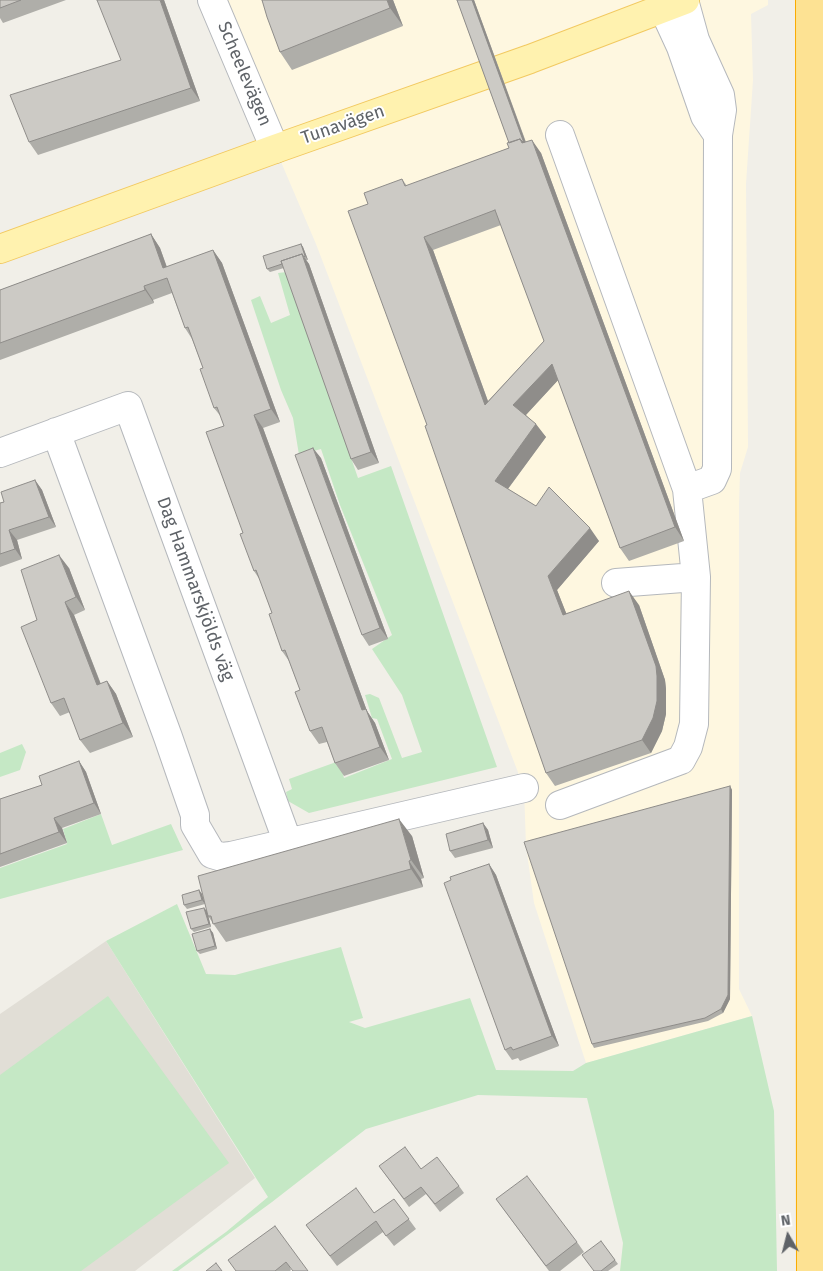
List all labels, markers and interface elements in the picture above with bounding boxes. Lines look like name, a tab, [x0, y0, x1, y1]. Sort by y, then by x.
street label: Scheelevägen	[212, 19, 276, 129]
street label: Tunavägen	[298, 101, 388, 149]
street label: Dag Hammarskjölds väg	[152, 494, 238, 684]
north arrow	[763, 1211, 813, 1261]
text: N	[780, 1212, 792, 1230]

